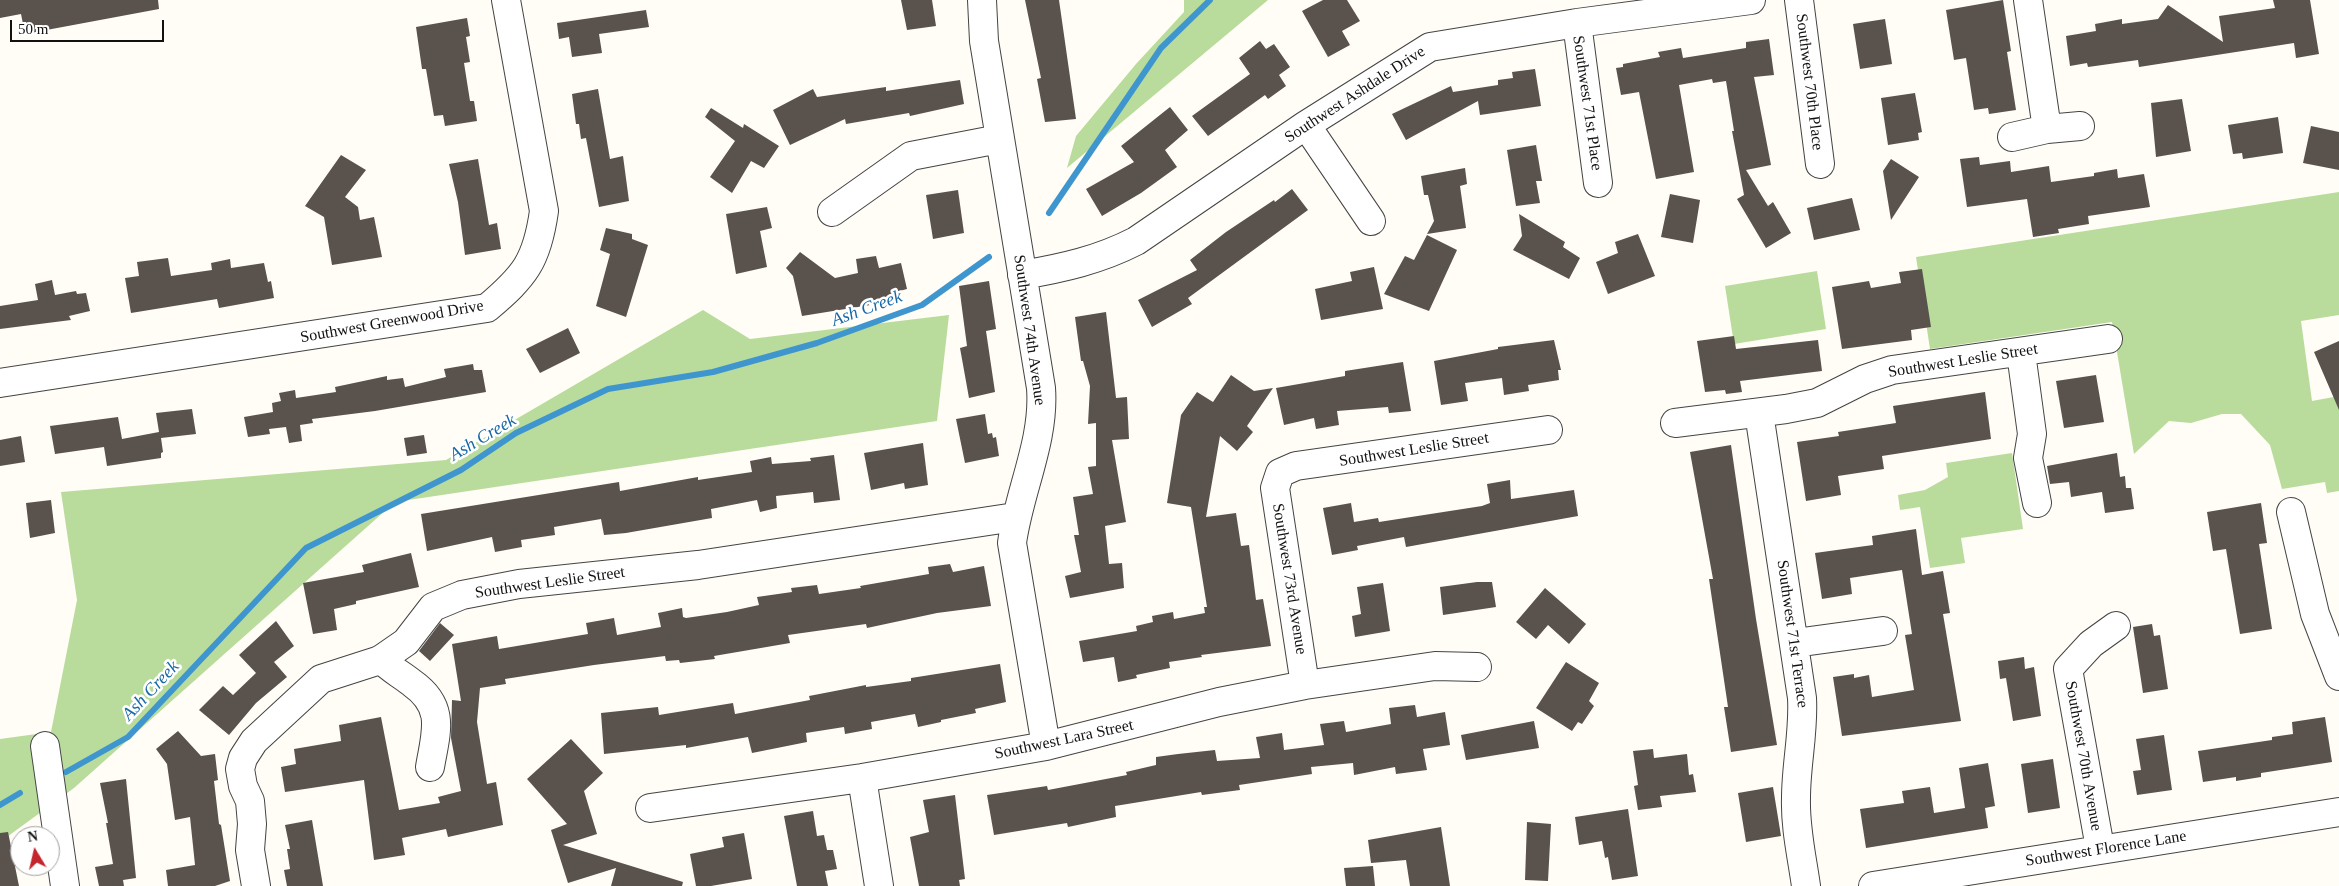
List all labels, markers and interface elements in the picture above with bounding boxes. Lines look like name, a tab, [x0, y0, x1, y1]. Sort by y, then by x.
scale bar	[12, 10, 166, 42]
street label: Southwest 70th Place	[1791, 12, 1827, 152]
text: 50 m	[18, 21, 48, 37]
street label: Southwest 71st Place	[1568, 34, 1606, 172]
street label: Southwest Ashdale Drive	[1281, 42, 1429, 148]
street label: Southwest 74th Avenue	[1009, 254, 1049, 406]
water label: Ash Creek	[829, 286, 905, 332]
street label: Southwest Greenwood Drive	[299, 296, 485, 348]
street label: Southwest Leslie Street	[1887, 340, 2039, 382]
water label: Ash Creek	[446, 410, 520, 466]
street label: Southwest Leslie Street	[1338, 429, 1490, 471]
street label: Southwest 73rd Avenue	[1268, 502, 1310, 656]
street label: Southwest 71st Terrace	[1772, 559, 1812, 709]
street label: Southwest Leslie Street	[474, 563, 626, 603]
water label: Ash Creek	[118, 657, 184, 725]
street label: Southwest 70th Avenue	[2060, 680, 2106, 832]
street label: Southwest Lara Street	[993, 716, 1135, 764]
north arrow	[10, 826, 60, 876]
street label: Southwest Florence Lane	[2024, 827, 2188, 871]
text: N	[27, 828, 39, 845]

